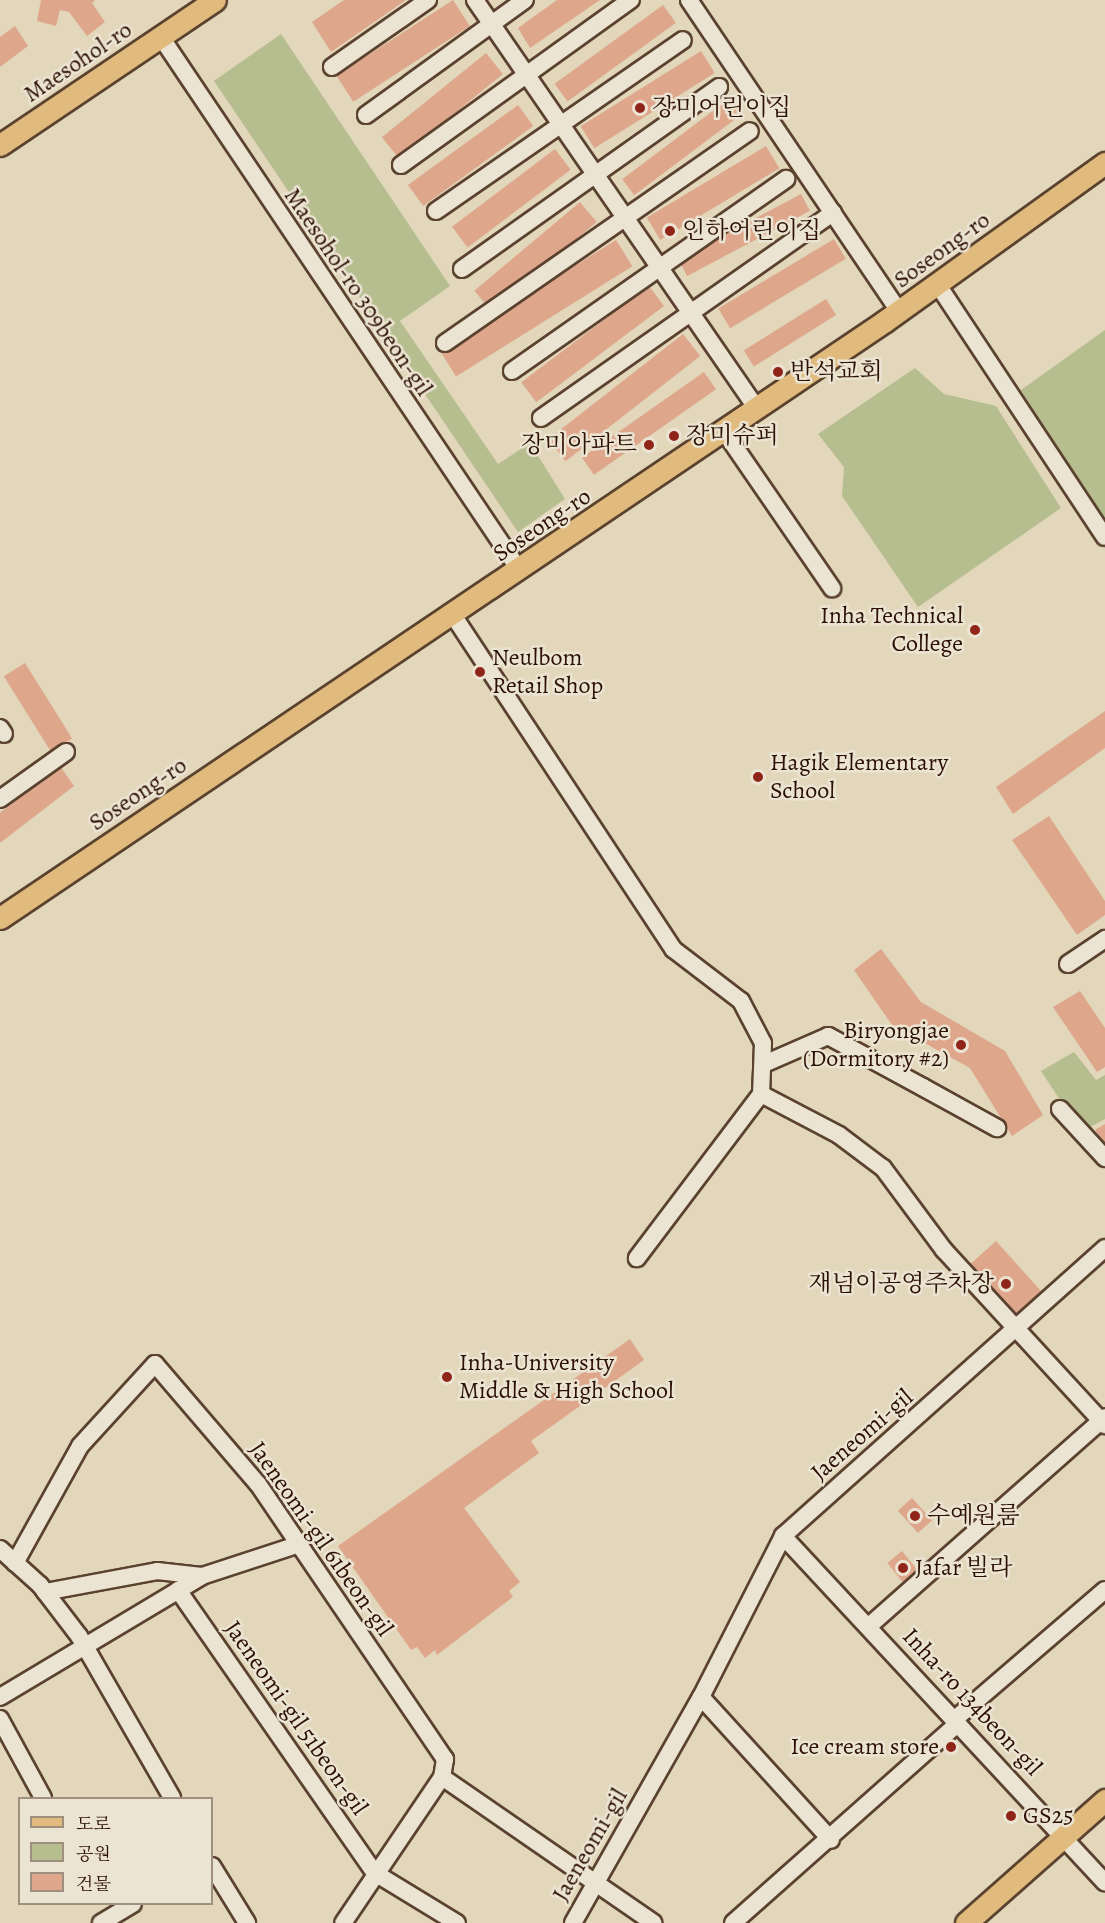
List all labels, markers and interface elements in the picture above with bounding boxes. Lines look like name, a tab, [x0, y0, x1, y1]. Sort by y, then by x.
street label: Maesohol-ro	[18, 15, 138, 109]
place label: 장미어린이집	[652, 94, 791, 122]
marker: 장미어린이집	[633, 101, 647, 115]
street label: Maesohol-ro 309beon-gil	[278, 183, 438, 401]
street label: Soseong-ro	[888, 206, 996, 294]
place label: 인하어린이집	[682, 217, 821, 245]
marker: 인하어린이집	[663, 224, 677, 238]
place label: 반석교회	[790, 358, 883, 386]
marker: 반석교회	[771, 365, 785, 379]
place label: 장미슈퍼	[686, 422, 779, 450]
marker: 장미슈퍼	[667, 429, 681, 443]
place label: 장미아파트	[521, 431, 637, 459]
marker: 장미아파트	[642, 438, 656, 452]
street label: Soseong-ro	[488, 482, 596, 568]
place label: Inha Technical College	[820, 602, 963, 658]
marker: Inha Technical College	[968, 623, 982, 637]
place label: Neulbom Retail Shop	[492, 644, 603, 700]
marker: Neulbom Retail Shop	[473, 665, 487, 679]
place label: Hagik Elementary School	[770, 749, 948, 805]
street label: Soseong-ro	[84, 751, 192, 837]
marker: Hagik Elementary School	[751, 770, 765, 784]
place label: Biryongjae (Dormitory #2)	[803, 1017, 949, 1073]
marker: Biryongjae (Dormitory #2)	[954, 1038, 968, 1052]
place label: 재넘이공영주차장	[809, 1270, 994, 1298]
marker: 재넘이공영주차장	[999, 1277, 1013, 1291]
place label: Inha-University Middle & High School	[459, 1349, 674, 1405]
marker: Inha-University Middle & High School	[440, 1370, 454, 1384]
street label: Jaeneomi-gil	[805, 1383, 919, 1487]
street label: Jaeneomi-gil 61beon-gil	[243, 1436, 399, 1642]
place label: 수예원룸	[927, 1502, 1020, 1530]
marker: 수예원룸	[908, 1509, 922, 1523]
place label: Jafar 빌라	[915, 1554, 1012, 1582]
marker: Jafar 빌라	[896, 1561, 910, 1575]
street label: Jaeneomi-gil 51beon-gil	[218, 1615, 374, 1821]
street label: Inha-ro 134beon-gil	[896, 1622, 1048, 1782]
place label: Ice cream store	[790, 1733, 939, 1761]
marker: Ice cream store	[944, 1740, 958, 1754]
street label: Jaeneomi-gil	[546, 1783, 634, 1907]
legend	[18, 1797, 213, 1905]
place label: GS25	[1023, 1802, 1073, 1830]
marker: GS25	[1004, 1809, 1018, 1823]
text: 도로	[76, 1812, 111, 1836]
text: 공원	[76, 1842, 111, 1866]
text: 건물	[76, 1872, 111, 1896]

